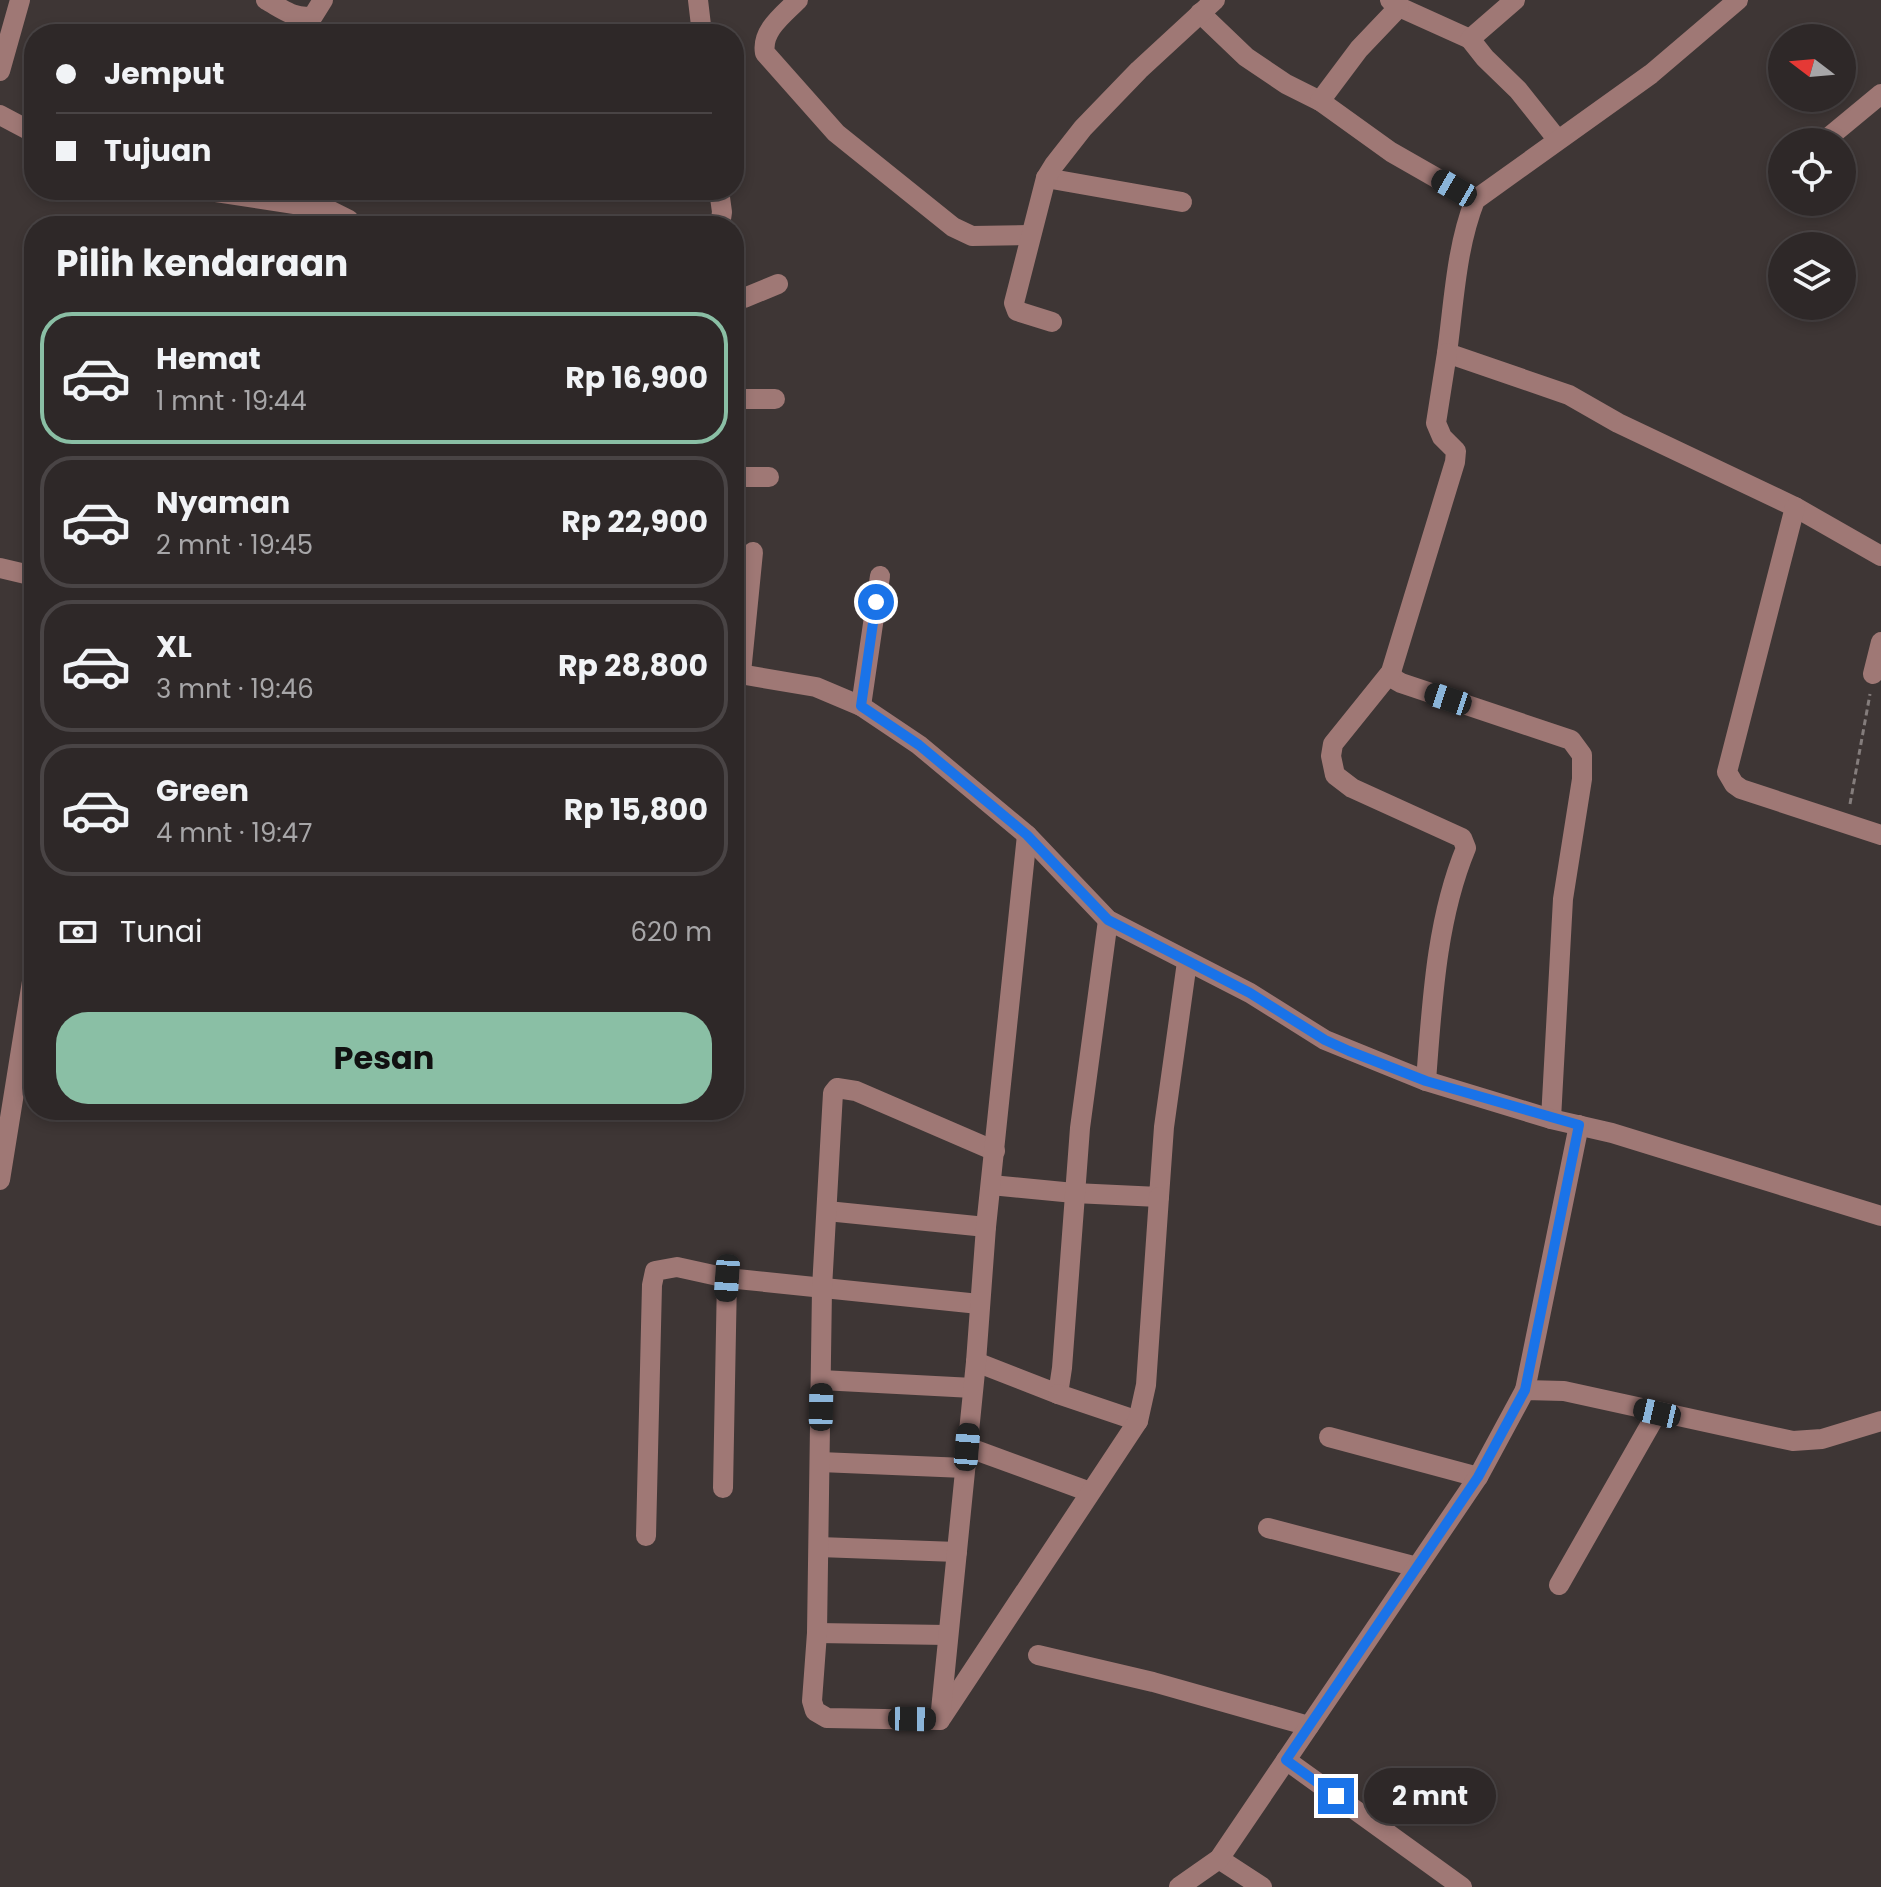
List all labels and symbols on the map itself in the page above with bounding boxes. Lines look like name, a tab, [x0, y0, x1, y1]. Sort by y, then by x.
north arrow	[1768, 24, 1856, 112]
car	[1427, 166, 1481, 210]
route start	[858, 584, 894, 620]
car	[1421, 680, 1475, 718]
car	[713, 1253, 741, 1303]
car	[809, 1383, 833, 1431]
car	[1631, 1396, 1683, 1430]
car	[953, 1422, 981, 1472]
car	[888, 1707, 936, 1731]
callout: 2 mnt	[1364, 1768, 1496, 1824]
route end	[1318, 1778, 1354, 1814]

